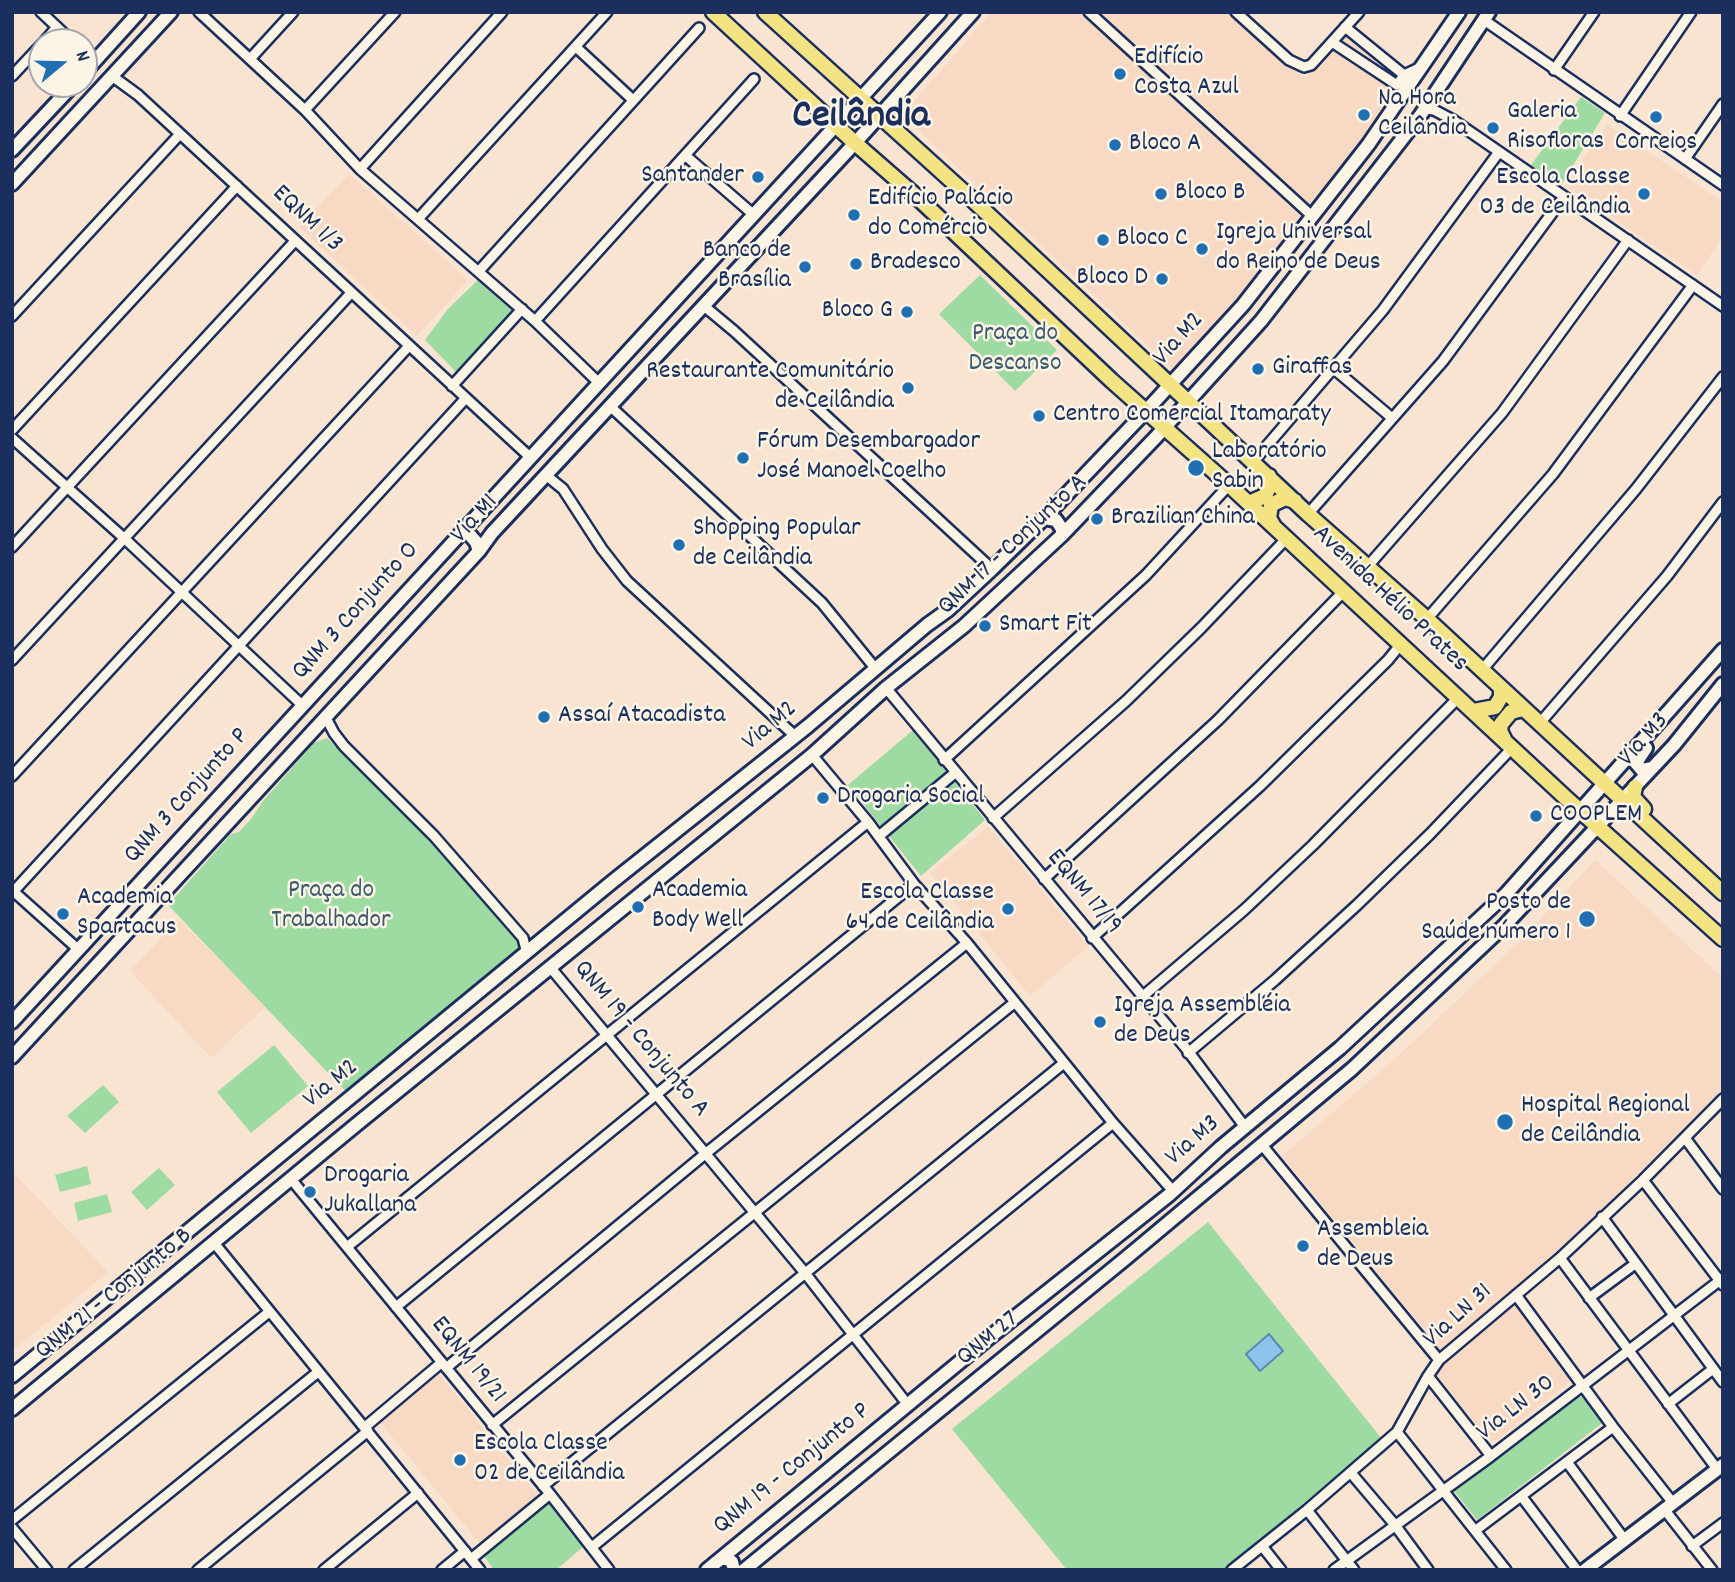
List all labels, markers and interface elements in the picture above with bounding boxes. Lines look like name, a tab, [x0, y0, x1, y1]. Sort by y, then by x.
north arrow	[28, 28, 98, 98]
place label: Edifício Costa Azul	[1134, 43, 1239, 104]
text: N	[67, 48, 96, 65]
marker: Edifício Costa Azul	[1112, 66, 1128, 82]
place label: Na Hora Ceilândia	[1378, 84, 1467, 146]
district label: Ceilândia	[792, 96, 930, 144]
place label: Galeria Risofloras	[1507, 97, 1604, 158]
marker: Na Hora Ceilândia	[1356, 107, 1372, 123]
marker: Correios	[1648, 109, 1664, 125]
marker: Galeria Risofloras	[1485, 120, 1501, 136]
place label: Correios	[1615, 128, 1697, 160]
place label: Bloco A	[1129, 129, 1201, 161]
marker: Bloco A	[1107, 137, 1123, 153]
place label: Santander	[641, 161, 744, 193]
place label: Escola Classe 03 de Ceilândia	[1479, 163, 1630, 224]
marker: Santander	[750, 169, 766, 185]
place label: Bloco B	[1175, 178, 1245, 210]
street label: EQNM 1/3	[264, 179, 348, 261]
place label: Edifício Palácio do Comércio	[868, 184, 1013, 246]
marker: Bloco B	[1153, 186, 1169, 202]
marker: Escola Classe 03 de Ceilândia	[1636, 186, 1652, 202]
marker: Edifício Palácio do Comércio	[846, 207, 862, 223]
place label: Igreja Universal do Reino de Deus	[1216, 218, 1381, 280]
place label: Bloco C	[1117, 224, 1188, 256]
marker: Bloco C	[1095, 232, 1111, 248]
place label: Banco de Brasília	[703, 236, 791, 298]
marker: Igreja Universal do Reino de Deus	[1194, 241, 1210, 257]
place label: Bradesco	[870, 248, 961, 280]
marker: Bradesco	[848, 256, 864, 272]
marker: Banco de Brasília	[797, 259, 813, 275]
place label: Bloco D	[1077, 263, 1148, 295]
marker: Bloco D	[1154, 271, 1170, 287]
place label: Bloco G	[822, 296, 893, 328]
marker: Bloco G	[899, 304, 915, 320]
street label: Via M2	[1148, 307, 1212, 373]
park label: Praça do Descanso	[969, 319, 1061, 380]
place label: Giraffas	[1272, 353, 1352, 385]
place label: Restaurante Comunitário de Ceilândia	[646, 357, 894, 418]
marker: Giraffas	[1250, 361, 1266, 377]
marker: Restaurante Comunitário de Ceilândia	[900, 380, 916, 396]
place label: Centro Comercial Itamaraty	[1053, 400, 1331, 432]
marker: Centro Comercial Itamaraty	[1031, 408, 1047, 424]
place label: Fórum Desembargador José Manoel Coelho	[757, 427, 980, 488]
place label: Laboratório Sabin	[1212, 437, 1327, 498]
marker: Fórum Desembargador José Manoel Coelho	[735, 450, 751, 466]
marker: Laboratório Sabin	[1186, 458, 1206, 478]
street label: QNM 17 - Conjunto A	[933, 469, 1095, 623]
street label: Via M1	[446, 489, 506, 551]
place label: Brazilian China	[1111, 503, 1255, 535]
marker: Brazilian China	[1089, 511, 1105, 527]
place label: Shopping Popular de Ceilândia	[693, 514, 861, 576]
street label: Avenida Hélio Prates	[1304, 520, 1474, 680]
street label: QNM 3 Conjunto O	[287, 536, 427, 688]
marker: Shopping Popular de Ceilândia	[671, 537, 687, 553]
place label: Smart Fit	[999, 610, 1092, 642]
marker: Smart Fit	[977, 618, 993, 634]
street label: Via M2	[737, 695, 805, 759]
place label: Assaí Atacadista	[558, 701, 725, 733]
street label: Via M3	[1613, 707, 1677, 775]
marker: Assaí Atacadista	[536, 709, 552, 725]
street label: QNM 3 Conjunto P	[119, 723, 257, 871]
place label: Drogaria Social	[837, 782, 984, 814]
marker: Drogaria Social	[815, 790, 831, 806]
place label: COOPLEM	[1550, 800, 1642, 832]
marker: COOPLEM	[1528, 808, 1544, 824]
street label: EQNM 17/19	[1038, 844, 1128, 942]
park label: Praça do Trabalhador	[271, 876, 391, 938]
place label: Academia Body Well	[652, 876, 747, 938]
place label: Escola Classe 64 de Ceilândia	[846, 878, 994, 940]
place label: Academia Spartacus	[77, 883, 177, 944]
place label: Posto de Saúde número 1	[1421, 888, 1571, 950]
marker: Academia Body Well	[630, 899, 646, 915]
marker: Escola Classe 64 de Ceilândia	[1000, 901, 1016, 917]
marker: Academia Spartacus	[55, 906, 71, 922]
marker: Posto de Saúde número 1	[1577, 909, 1597, 929]
street label: QNM 19 - Conjunto A	[565, 955, 715, 1125]
place label: Igreja Assembléia de Deus	[1114, 991, 1290, 1052]
marker: Igreja Assembléia de Deus	[1092, 1014, 1108, 1030]
street label: Via M2	[298, 1053, 366, 1117]
place label: Hospital Regional de Ceilândia	[1521, 1091, 1690, 1152]
street label: Via M3	[1160, 1110, 1228, 1174]
marker: Hospital Regional de Ceilândia	[1495, 1112, 1515, 1132]
place label: Drogaria Jukallana	[324, 1161, 416, 1222]
marker: Drogaria Jukallana	[302, 1184, 318, 1200]
place label: Assembleia de Deus	[1317, 1215, 1428, 1276]
street label: QNM 21 - Conjunto B	[30, 1222, 200, 1368]
marker: Assembleia de Deus	[1295, 1238, 1311, 1254]
street label: Via LN 31	[1418, 1278, 1500, 1356]
street label: QNM 27	[952, 1306, 1026, 1374]
street label: EQNM 19/21	[422, 1311, 512, 1411]
street label: Via LN 30	[1472, 1369, 1562, 1449]
street label: QNM 19 - Conjunto P	[708, 1397, 878, 1543]
place label: Escola Classe 02 de Ceilândia	[474, 1429, 624, 1490]
marker: Escola Classe 02 de Ceilândia	[452, 1452, 468, 1468]

